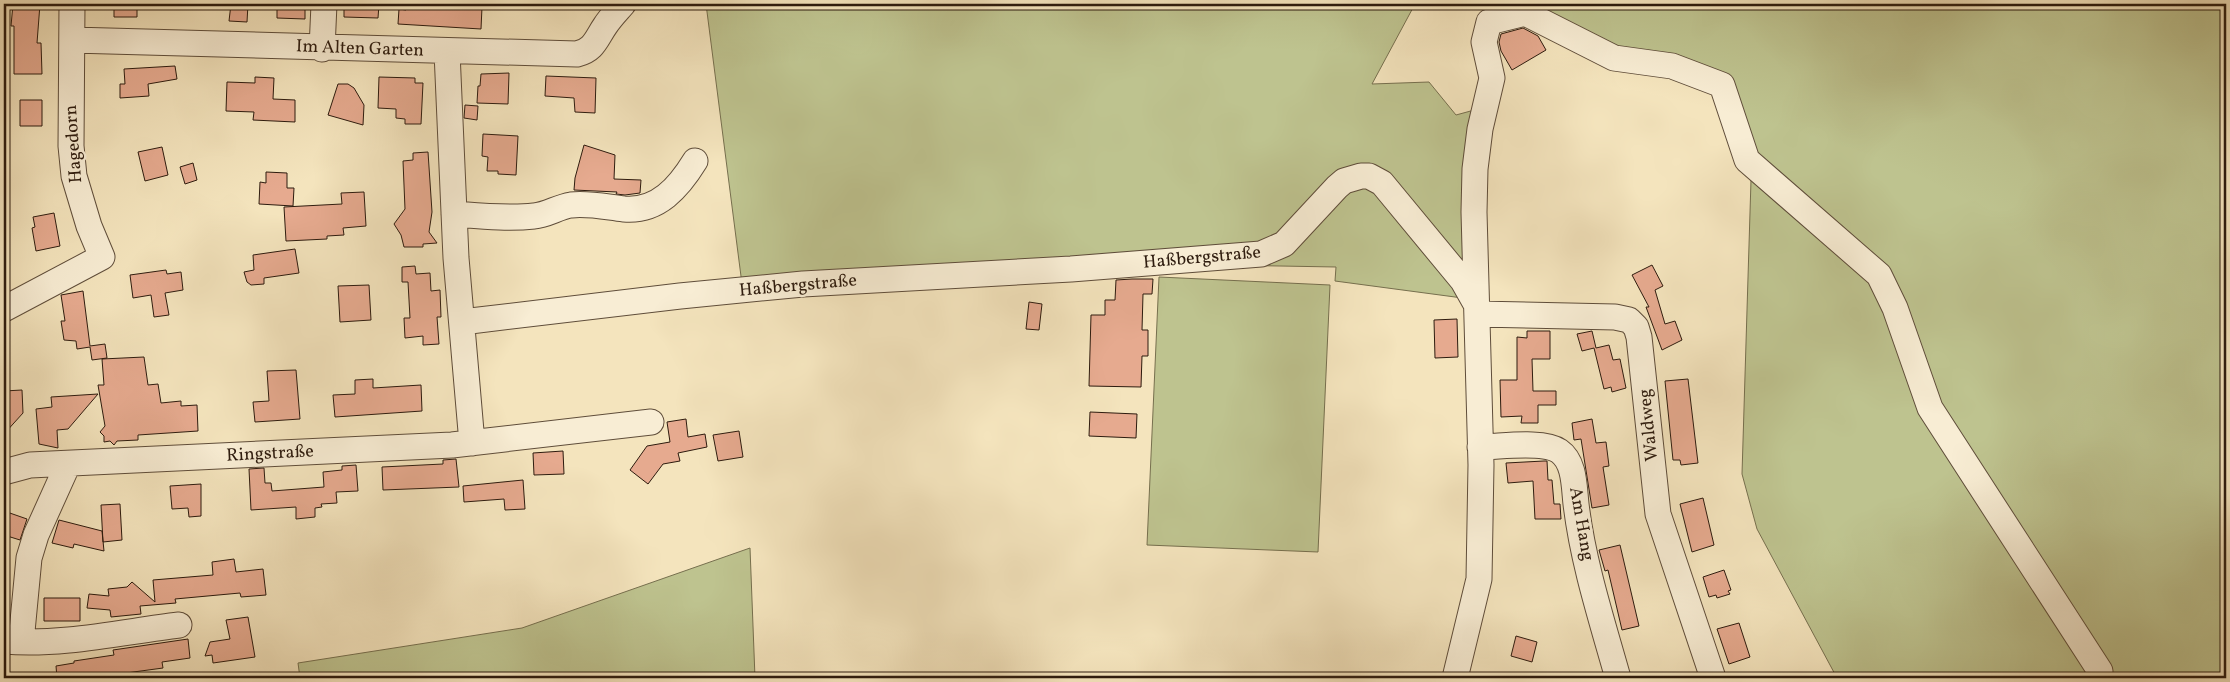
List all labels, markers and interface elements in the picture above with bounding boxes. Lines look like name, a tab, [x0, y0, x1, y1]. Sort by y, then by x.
street label: Im Alten Garten	[296, 34, 425, 64]
street label: Hagedorn	[59, 104, 89, 184]
street label: Haßbergstraße	[1142, 240, 1262, 276]
street label: Haßbergstraße	[738, 268, 858, 304]
street label: Waldweg	[1633, 388, 1665, 462]
street label: Ringstraße	[226, 439, 314, 469]
street label: Am Hang	[1562, 485, 1600, 563]

